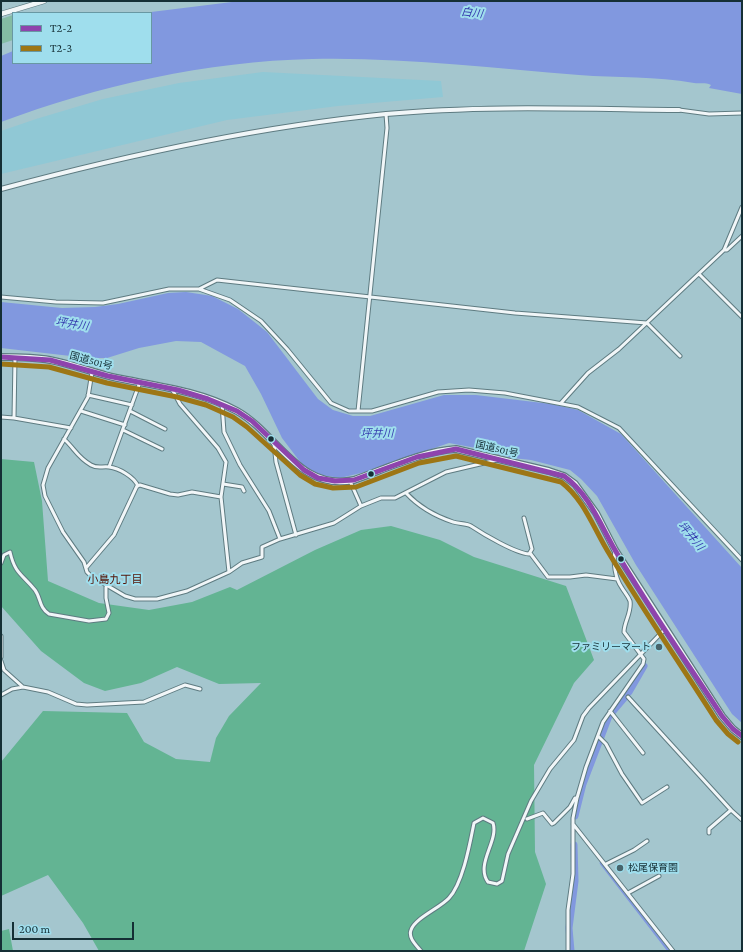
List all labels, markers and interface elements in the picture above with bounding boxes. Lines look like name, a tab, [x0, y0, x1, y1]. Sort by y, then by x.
water label: 白川	[460, 5, 484, 21]
legend	[12, 12, 152, 64]
text: T2-2	[50, 21, 72, 35]
text: T2-3	[50, 41, 72, 55]
water label: 坪井川	[55, 315, 89, 333]
street label: 国道501号	[68, 350, 114, 372]
water label: 坪井川	[361, 427, 393, 441]
unlabelled marker	[266, 434, 276, 444]
street label: 国道501号	[474, 438, 520, 460]
unlabelled marker	[366, 469, 376, 479]
water label: 坪井川	[675, 519, 707, 553]
unlabelled marker	[616, 554, 626, 564]
district label: 小島九丁目	[88, 573, 142, 587]
place label: ファミリーマート	[571, 641, 651, 653]
marker: ファミリーマート	[654, 642, 664, 652]
place label: 松尾保育園	[628, 862, 678, 874]
marker: 松尾保育園	[615, 863, 625, 873]
scale bar	[14, 914, 136, 940]
text: 200 m	[19, 922, 50, 936]

